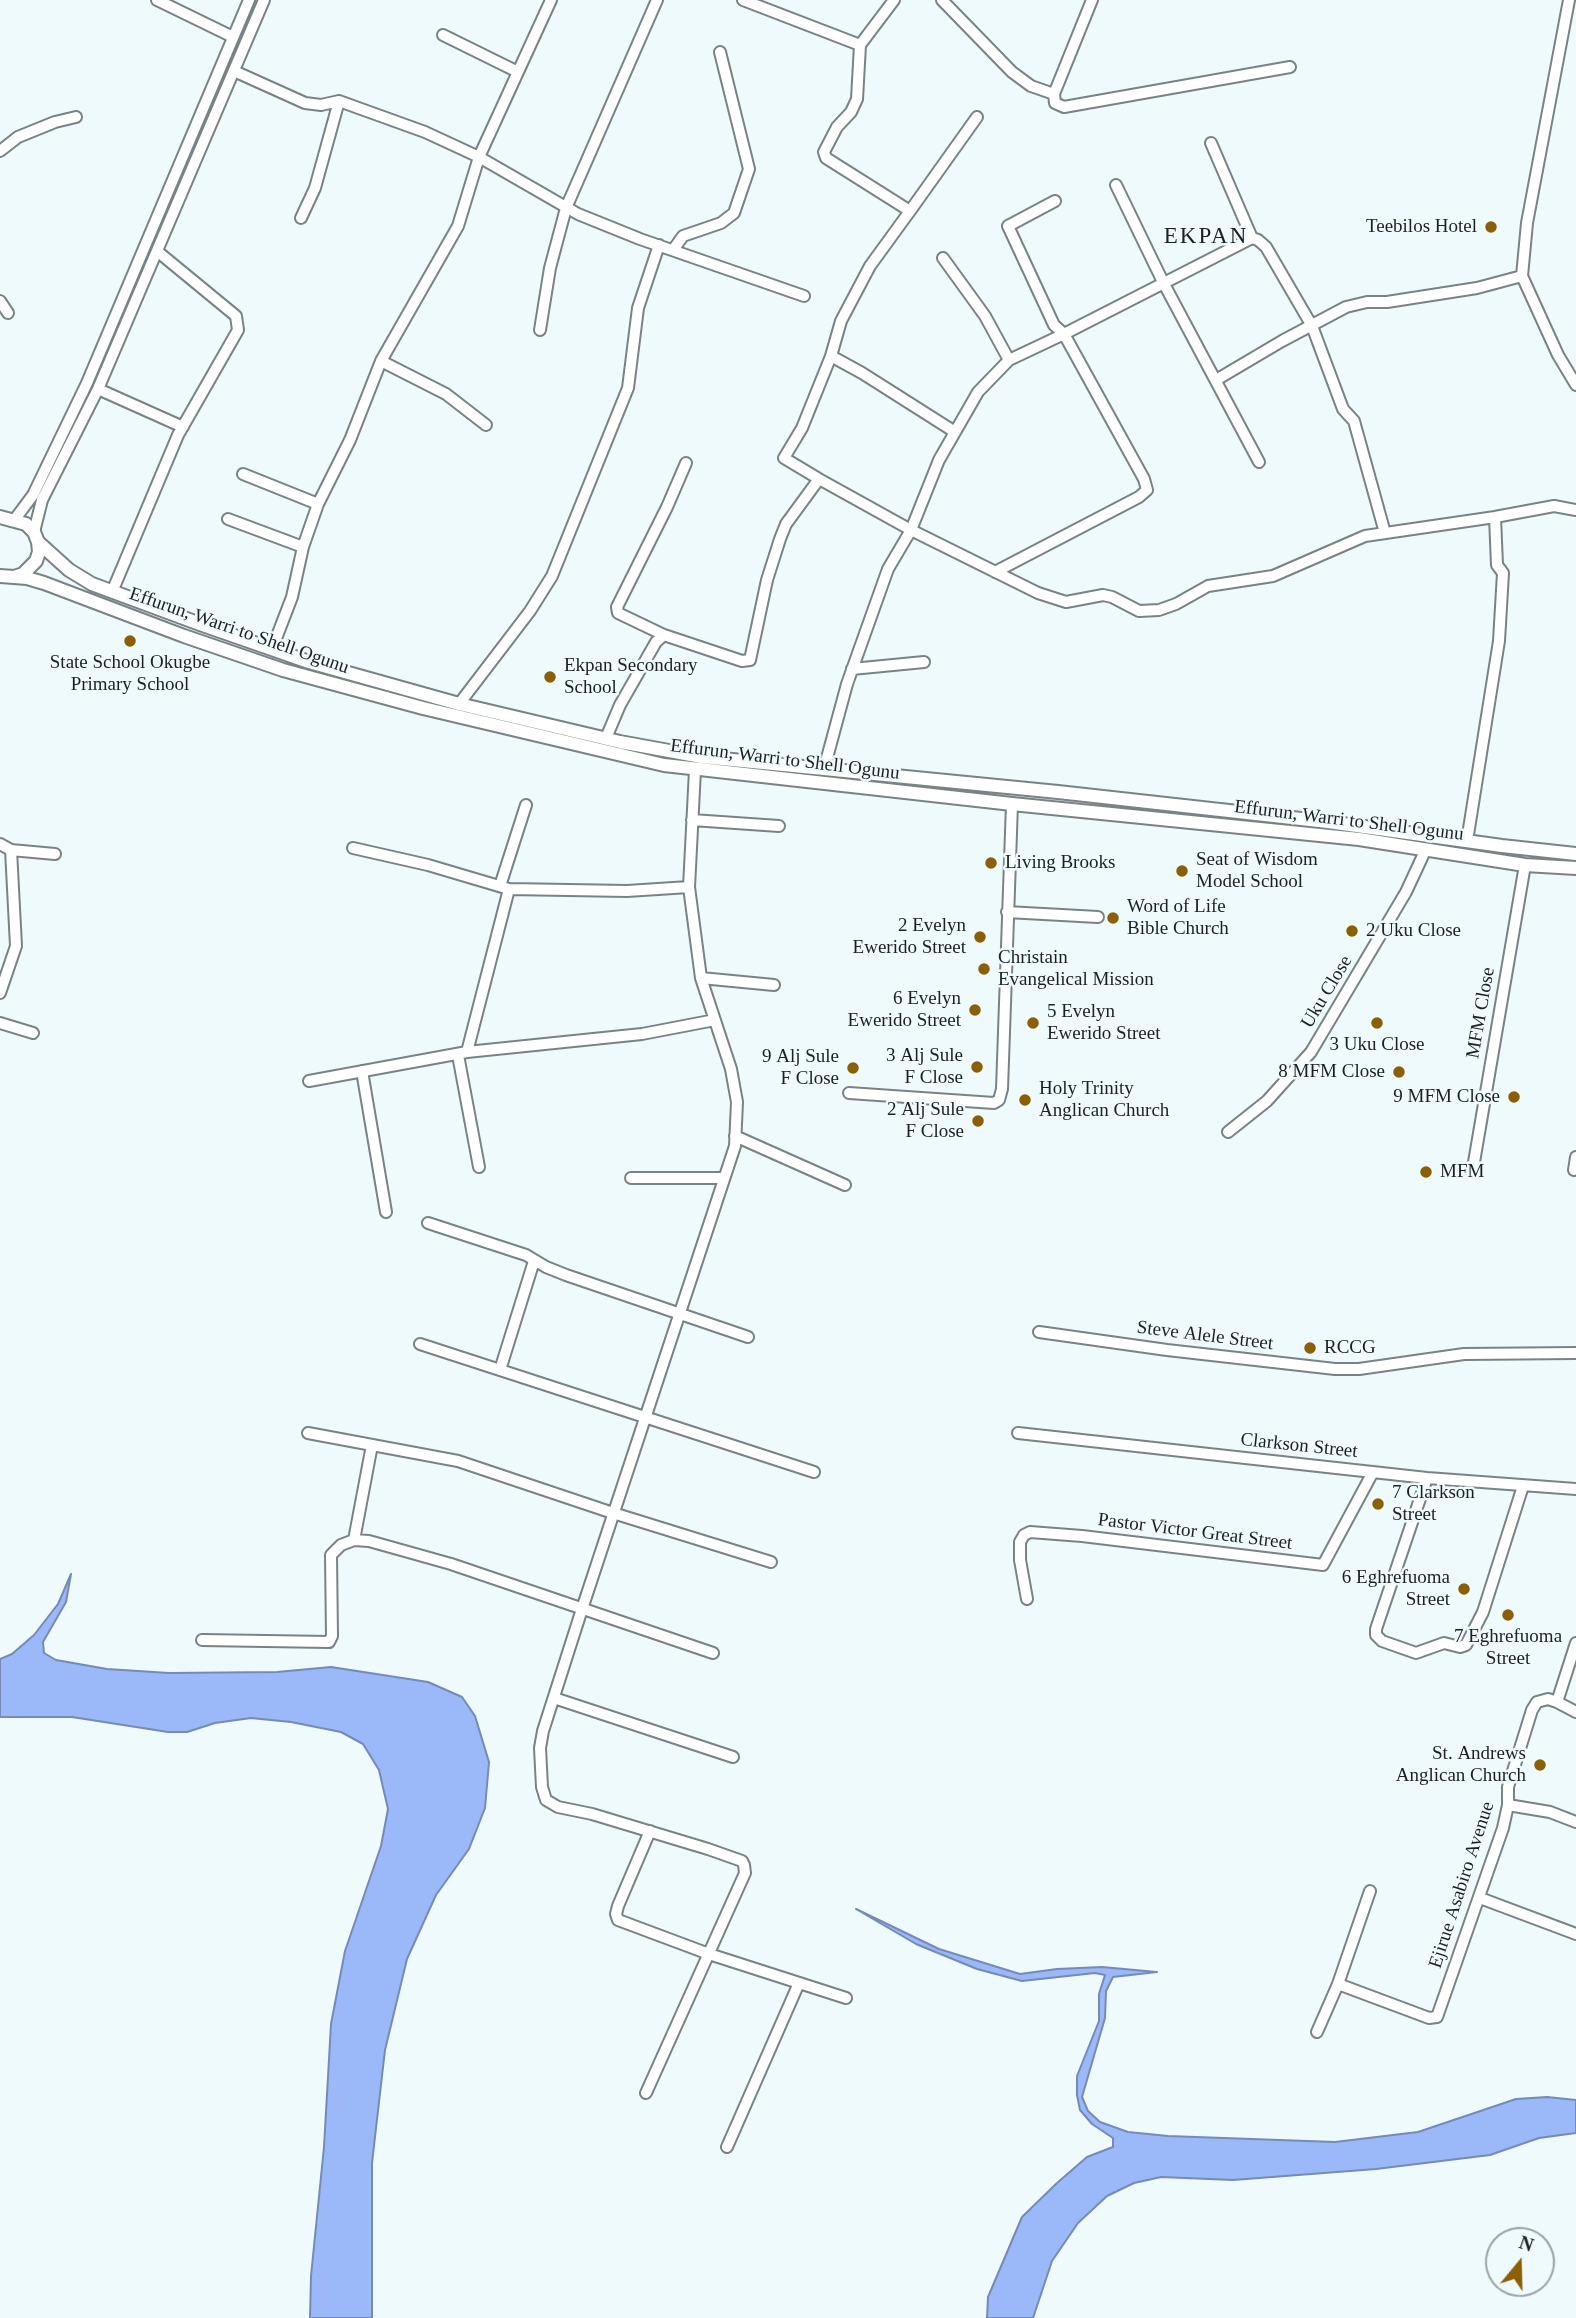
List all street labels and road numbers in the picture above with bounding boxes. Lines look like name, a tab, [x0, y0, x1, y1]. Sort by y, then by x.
street label: Effurun, Warri to Shell Ogunu	[126, 583, 352, 679]
street label: Effurun, Warri to Shell Ogunu	[669, 735, 901, 785]
street label: Effurun, Warri to Shell Ogunu	[1233, 796, 1465, 846]
street label: Uku Close	[1296, 952, 1358, 1032]
street label: MFM Close	[1462, 966, 1500, 1060]
street label: Steve Alele Street	[1136, 1316, 1274, 1356]
street label: Clarkson Street	[1239, 1429, 1359, 1463]
street label: Pastor Victor Great Street	[1097, 1509, 1293, 1555]
street label: Ejirue Asabiro Avenue	[1424, 1799, 1500, 1971]

